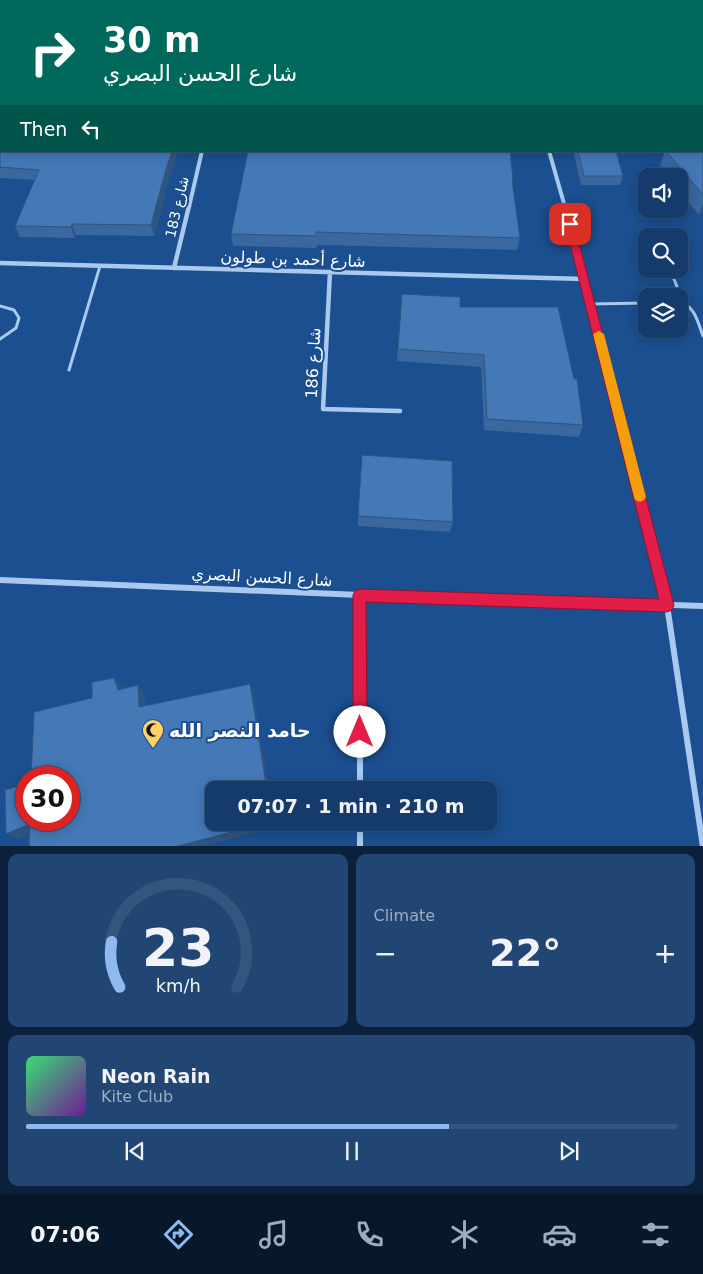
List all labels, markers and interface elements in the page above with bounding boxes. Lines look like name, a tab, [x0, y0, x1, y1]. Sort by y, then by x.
icon: right	[20, 20, 85, 85]
text: 30 m	[103, 20, 200, 60]
text: شارع الحسن البصري	[103, 61, 297, 86]
icon: left	[77, 115, 105, 143]
text: Then	[20, 118, 67, 140]
map controls	[638, 168, 688, 338]
button: sound	[638, 168, 688, 218]
street label: شارع 183	[162, 175, 193, 239]
pin	[549, 203, 591, 245]
icon: arrive	[556, 210, 584, 238]
button: search	[638, 228, 688, 278]
street label: شارع أحمد بن طولون	[220, 246, 366, 272]
button: layers	[638, 288, 688, 338]
street label: شارع 186	[302, 327, 325, 399]
street label: شارع الحسن البصري	[191, 564, 333, 591]
position arrow	[333, 705, 385, 757]
mosque icon: حامد النصر الله	[141, 718, 165, 749]
place label: حامد النصر الله	[169, 719, 311, 742]
speed limit sign: 30	[15, 766, 80, 831]
text: 07:07 · 1 min · 210 m	[237, 795, 465, 817]
text: Climate	[374, 906, 435, 925]
text: 23	[142, 918, 214, 978]
text: 22°	[489, 931, 561, 975]
text: −	[374, 937, 397, 970]
text: +	[654, 937, 677, 970]
text: km/h	[155, 975, 200, 996]
text: Neon Rain	[101, 1065, 210, 1087]
text: Kite Club	[101, 1087, 173, 1106]
icon: previous	[121, 1137, 149, 1165]
icon: pause	[338, 1137, 366, 1165]
icon: next	[555, 1137, 583, 1165]
icon: directions	[161, 1217, 196, 1252]
icon: music	[256, 1217, 291, 1252]
icon: phone	[352, 1217, 387, 1252]
icon: climate	[447, 1217, 482, 1252]
icon: car	[542, 1217, 577, 1252]
icon: filters	[638, 1217, 673, 1252]
text: 07:06	[30, 1222, 100, 1247]

